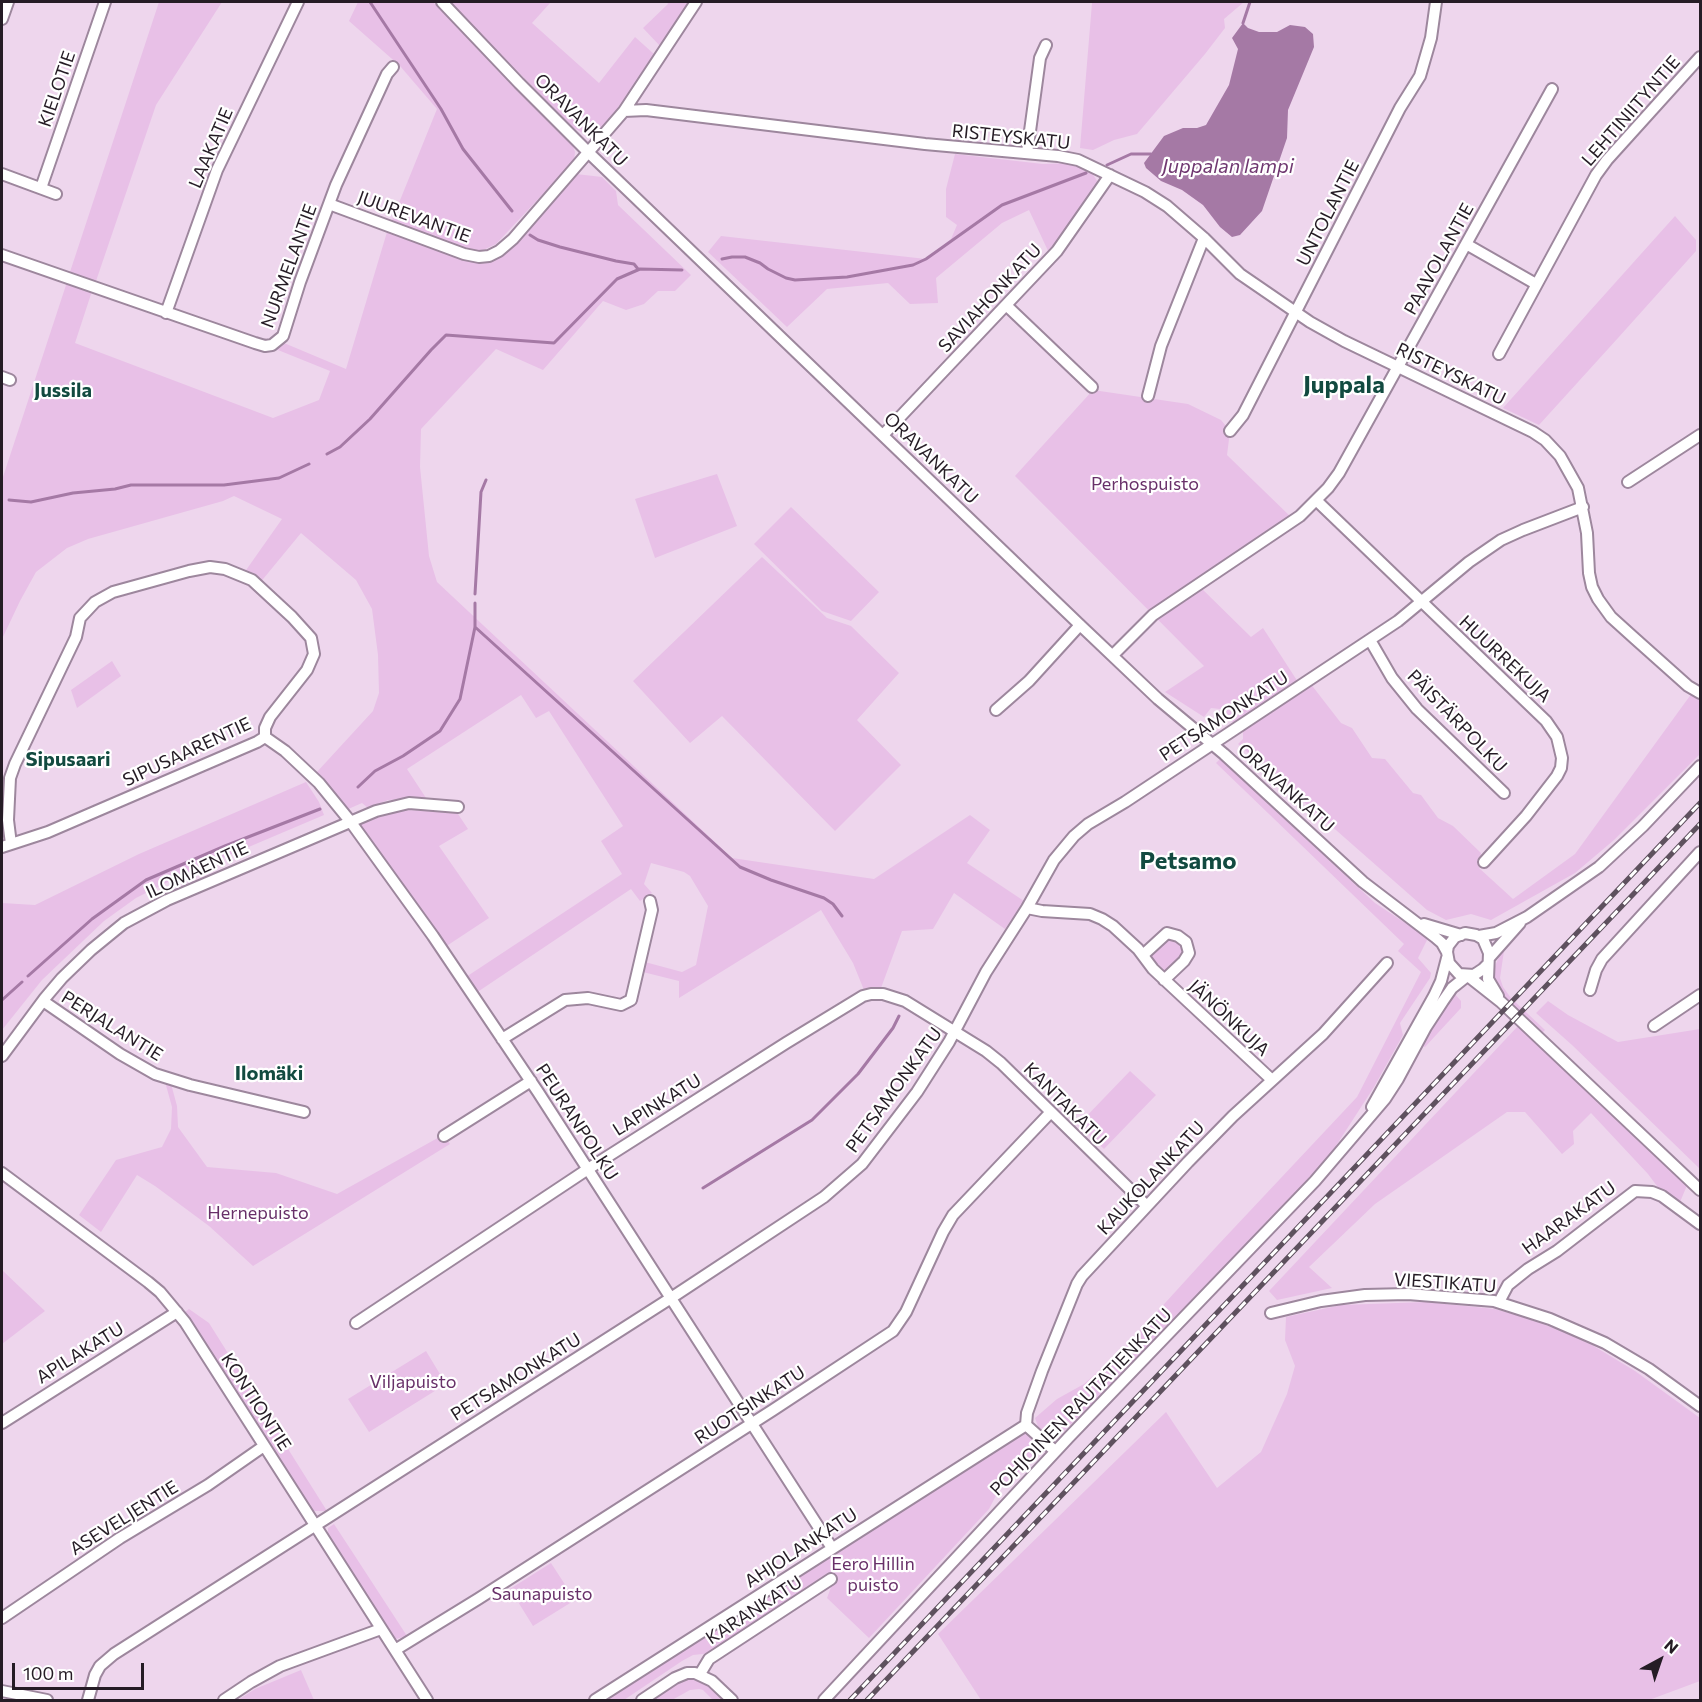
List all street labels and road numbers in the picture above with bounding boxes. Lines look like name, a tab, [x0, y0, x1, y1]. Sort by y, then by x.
street label: KIELOTIE	[34, 48, 80, 130]
street label: LEHTINIITYNTIE	[1577, 52, 1685, 170]
street label: ORAVANKATU	[530, 69, 632, 171]
street label: LAAKATIE	[184, 105, 238, 191]
street label: RISTEYSKATU	[951, 120, 1071, 154]
street label: UNTOLANTIE	[1292, 156, 1364, 270]
street label: JUUREVANTIE	[355, 187, 473, 247]
street label: PAAVOLANTIE	[1399, 199, 1479, 319]
street label: NURMELANTIE	[257, 201, 321, 331]
street label: SAVIAHONKATU	[934, 239, 1046, 357]
street label: RISTEYSKATU	[1393, 338, 1509, 410]
street label: ORAVANKATU	[879, 408, 983, 508]
street label: HUURREKUJA	[1455, 611, 1555, 707]
street label: PÄISTÄRPOLKU	[1403, 665, 1511, 777]
street label: PETSAMONKATU	[1156, 666, 1292, 766]
street label: SIPUSAARENTIE	[119, 713, 255, 791]
street label: ORAVANKATU	[1233, 739, 1339, 837]
street label: ILOMÄENTIE	[142, 837, 252, 903]
street label: JÄNÖNKUJA	[1184, 975, 1274, 1061]
street label: PERJALANTIE	[57, 986, 167, 1066]
street label: PETSAMONKATU	[841, 1023, 947, 1157]
street label: KANTAKATU	[1019, 1058, 1111, 1150]
street label: PEURANPOLKU	[531, 1060, 623, 1184]
street label: LAPINKATU	[609, 1069, 705, 1141]
street label: KAUKOLANKATU	[1093, 1117, 1209, 1239]
street label: HAARAKATU	[1518, 1177, 1620, 1259]
street label: VIESTIKATU	[1393, 1269, 1497, 1297]
street label: POHJOINEN RAUTATIENKATU	[986, 1304, 1176, 1500]
street label: APILAKATU	[32, 1318, 128, 1388]
street label: PETSAMONKATU	[447, 1328, 585, 1426]
street label: KONTIONTIE	[216, 1349, 296, 1455]
street label: RUOTSINKATU	[691, 1361, 809, 1449]
street label: ASEVELJENTIE	[66, 1476, 182, 1560]
street label: AHJOLANKATU	[741, 1504, 861, 1592]
street label: KARANKATU	[702, 1571, 806, 1649]

